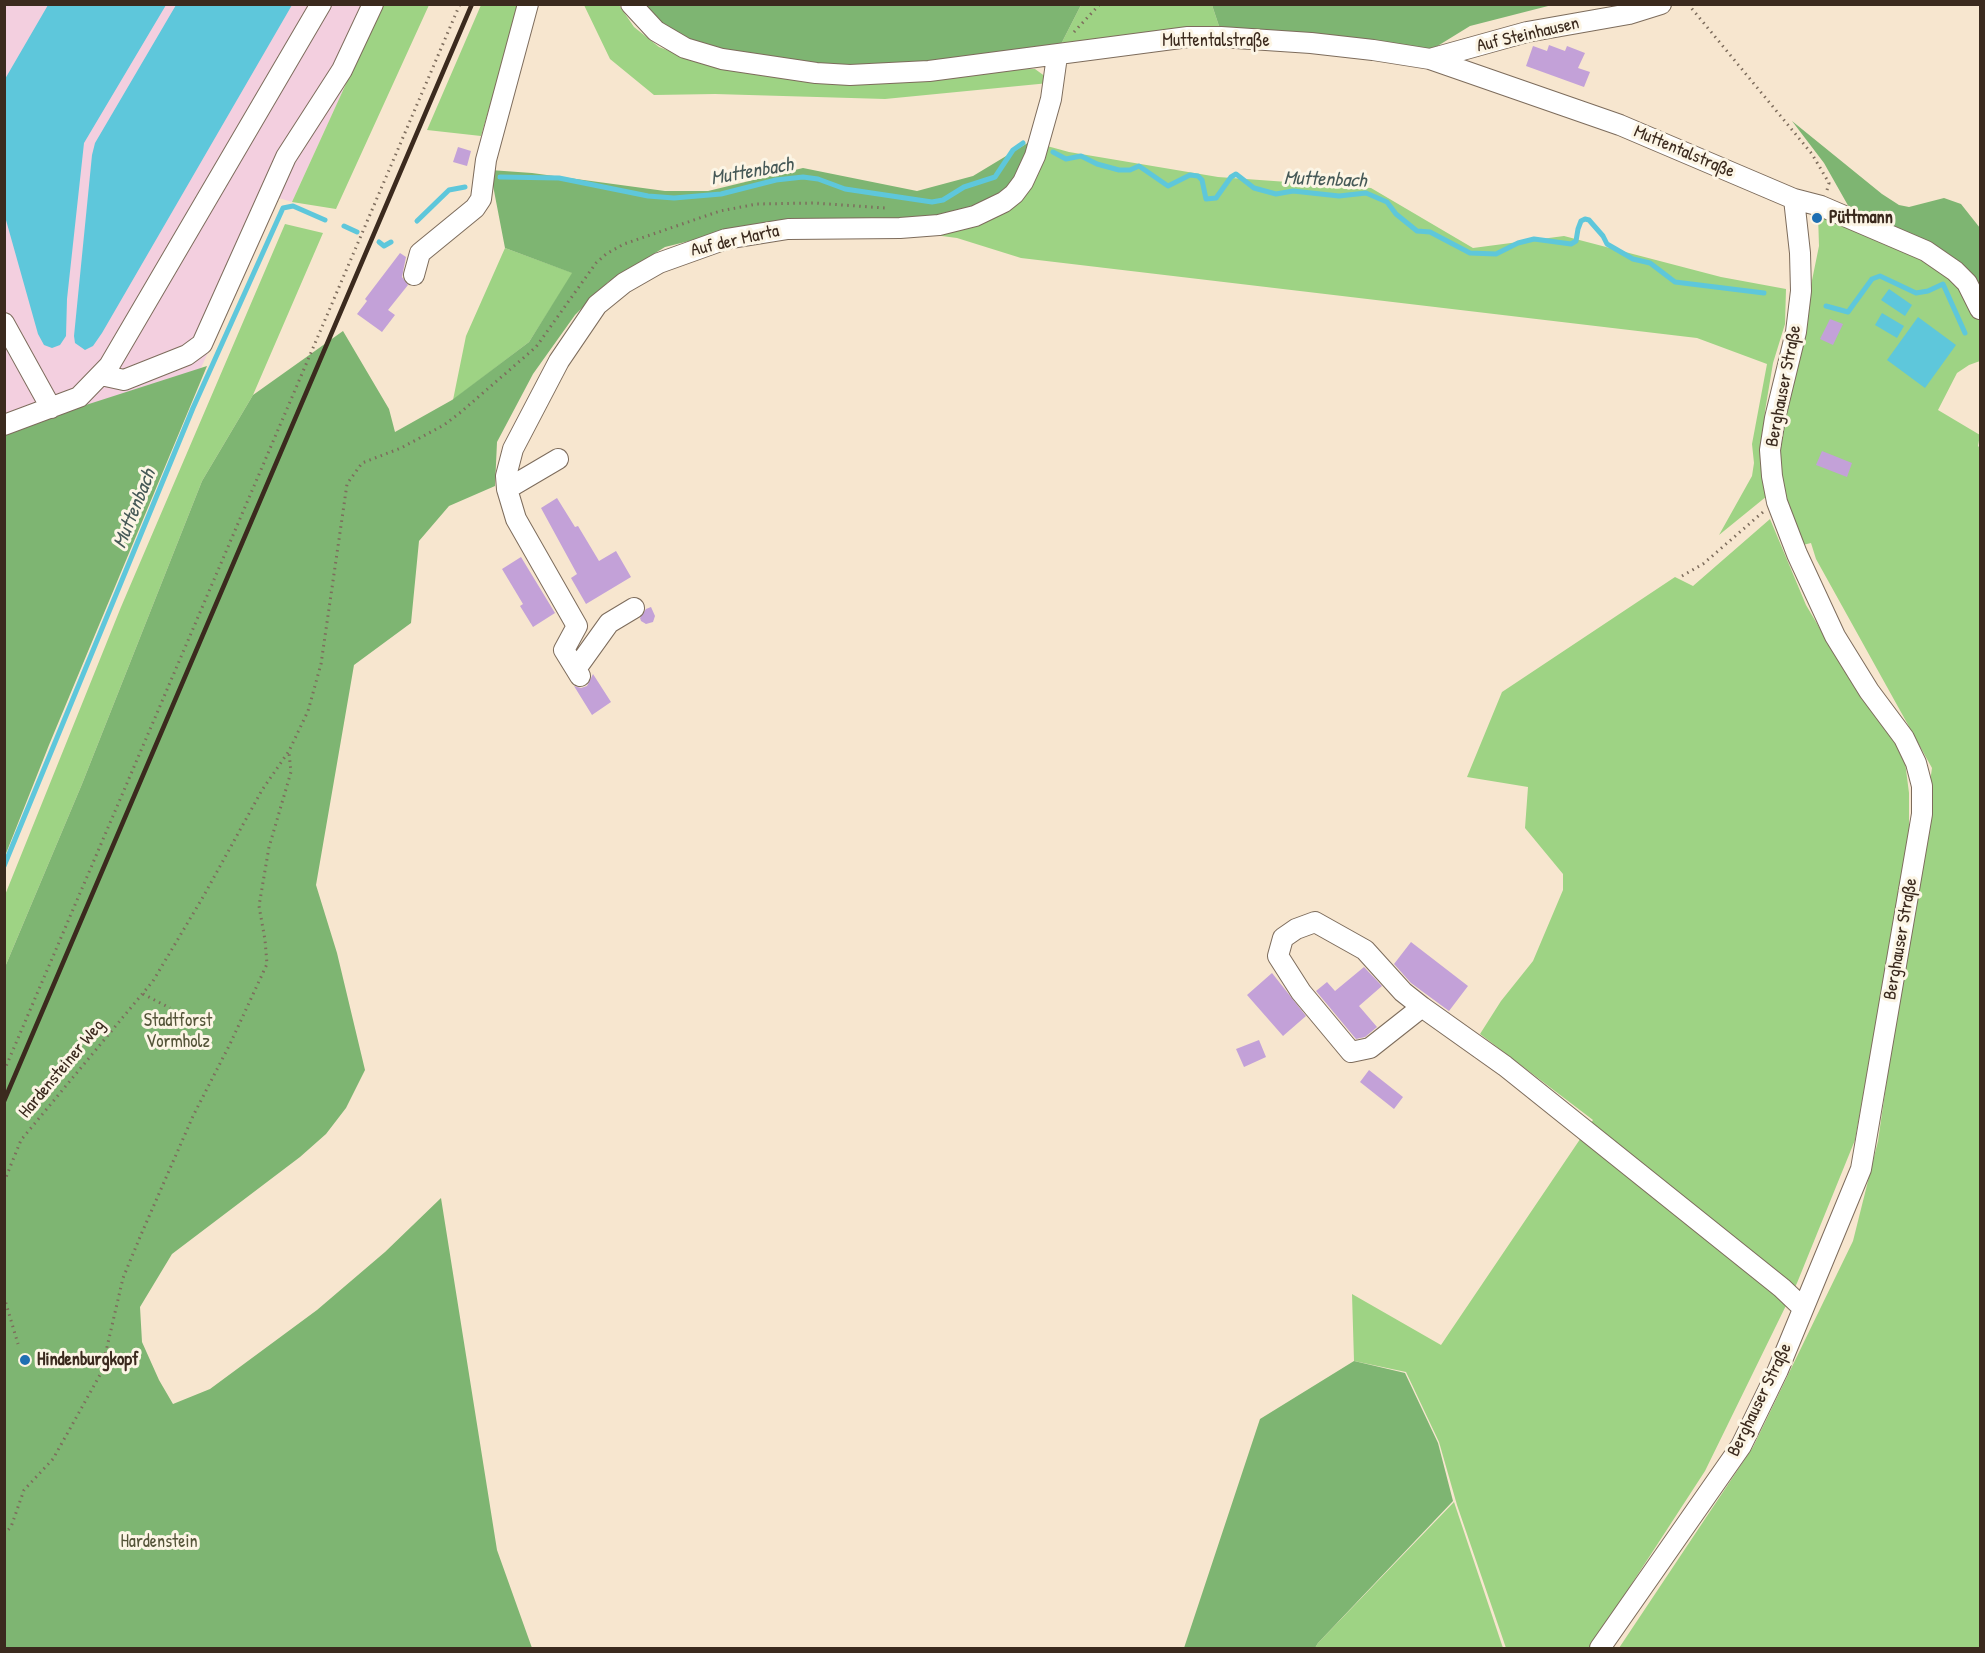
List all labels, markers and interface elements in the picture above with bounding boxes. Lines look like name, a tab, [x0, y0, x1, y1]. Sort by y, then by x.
street label: Auf Steinhausen	[1475, 13, 1581, 57]
street label: Muttentalstraße	[1162, 30, 1270, 52]
street label: Muttentalstraße	[1630, 121, 1738, 183]
water label: Muttenbach	[709, 153, 795, 191]
water label: Muttenbach	[1283, 167, 1367, 193]
place label: Püttmann	[1829, 207, 1893, 229]
marker: Püttmann	[1810, 211, 1824, 225]
street label: Auf der Marta	[689, 220, 781, 262]
street label: Berghauser Straße	[1762, 323, 1806, 449]
water label: Muttenbach	[108, 466, 162, 552]
street label: Berghauser Straße	[1880, 876, 1922, 1002]
park label: Stadtforst Vormholz	[144, 1010, 212, 1052]
street label: Hardensteiner Weg	[15, 1015, 109, 1123]
street label: Berghauser Straße	[1723, 1340, 1797, 1460]
place label: Hindenburgkopf	[37, 1349, 138, 1371]
marker: Hindenburgkopf	[18, 1353, 32, 1367]
park label: Hardenstein	[120, 1531, 198, 1553]

